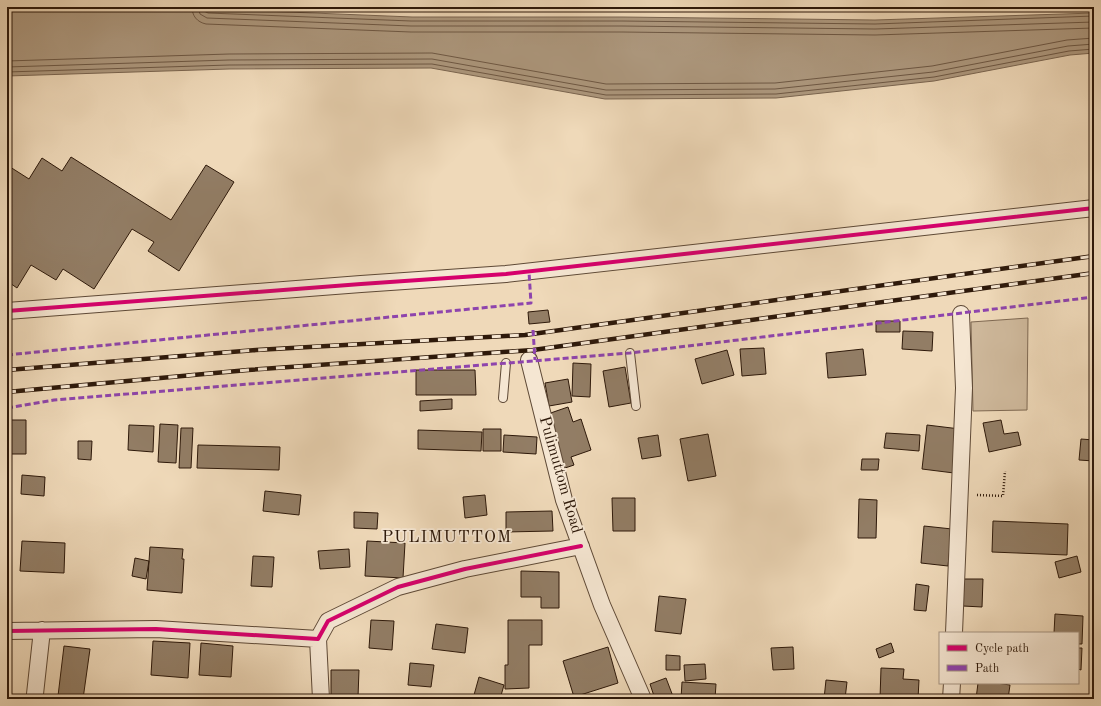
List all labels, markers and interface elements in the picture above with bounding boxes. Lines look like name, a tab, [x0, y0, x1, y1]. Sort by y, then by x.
street label: Pulimuttom Road	[536, 415, 584, 535]
district label: PULIMUTTOM	[382, 529, 512, 546]
legend	[939, 632, 1079, 684]
text: Cycle path	[975, 643, 1030, 655]
text: Path	[975, 663, 1000, 675]

